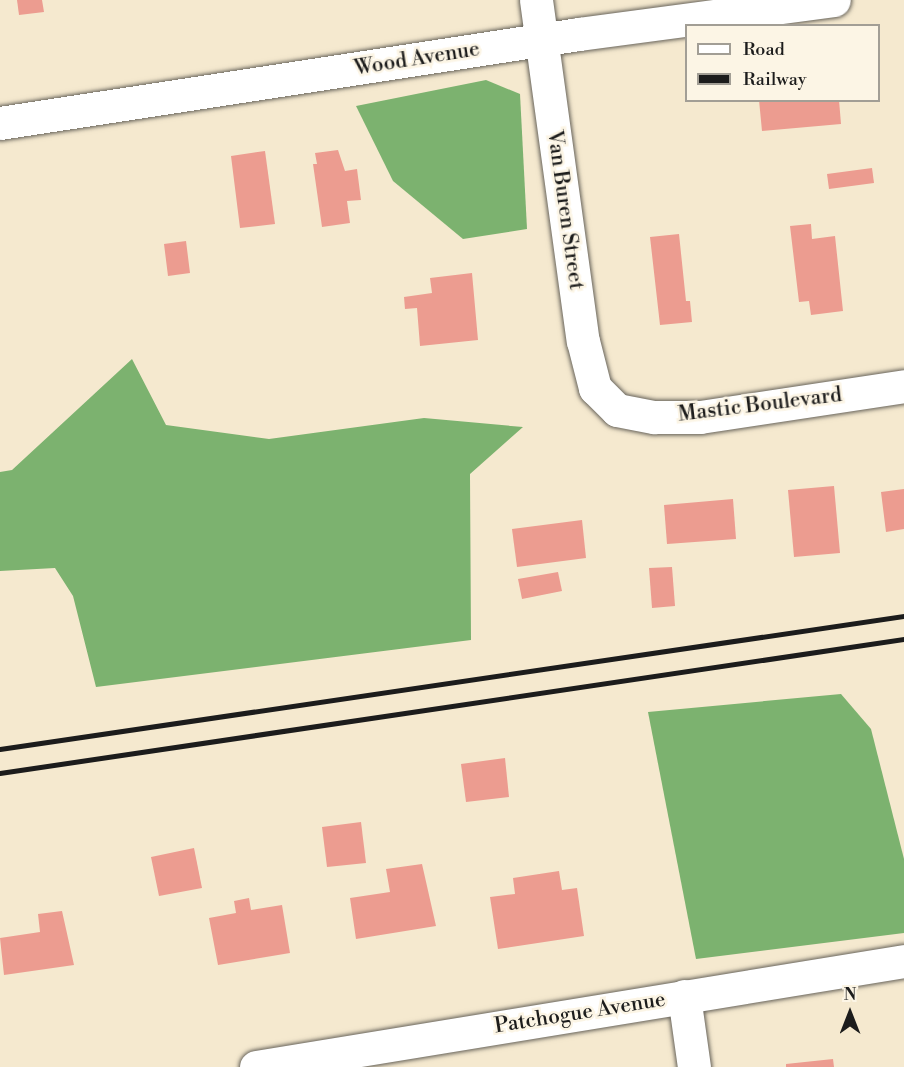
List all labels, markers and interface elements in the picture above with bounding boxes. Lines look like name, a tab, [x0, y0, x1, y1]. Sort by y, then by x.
legend	[685, 24, 880, 102]
street label: Wood Avenue	[352, 37, 482, 81]
text: Road	[743, 38, 785, 61]
text: Railway	[743, 68, 806, 91]
street label: Van Buren Street	[541, 129, 589, 291]
street label: Mastic Boulevard	[677, 382, 843, 428]
north arrow	[820, 983, 880, 1043]
text: N	[844, 985, 856, 1005]
street label: Patchogue Avenue	[493, 987, 667, 1039]

